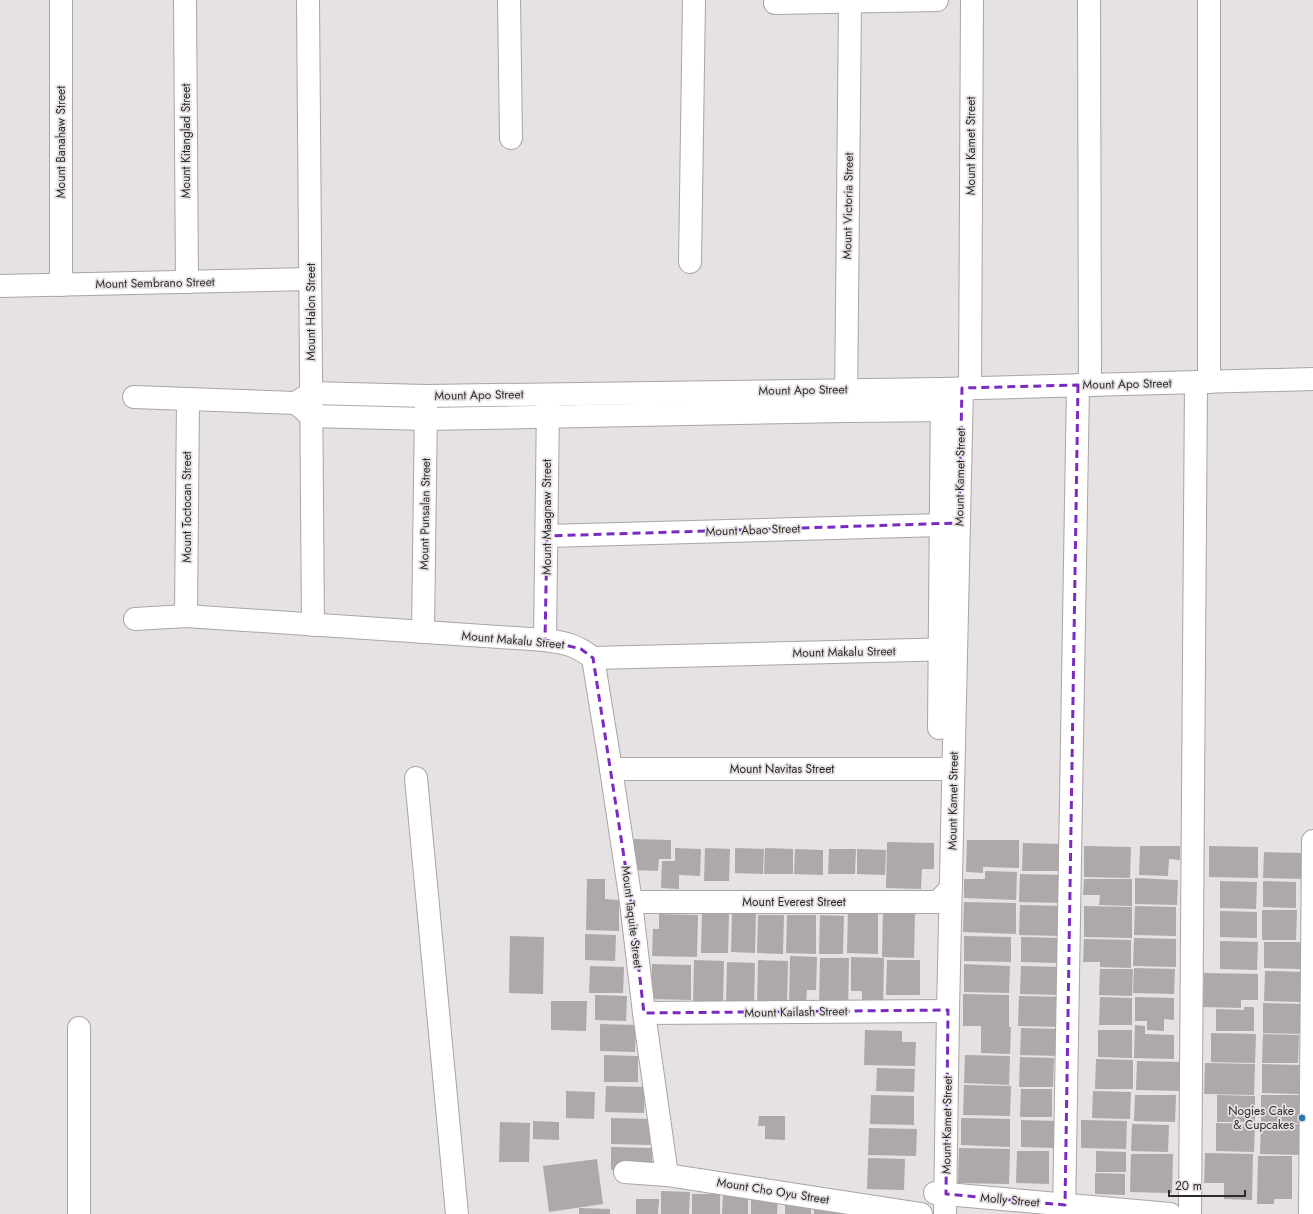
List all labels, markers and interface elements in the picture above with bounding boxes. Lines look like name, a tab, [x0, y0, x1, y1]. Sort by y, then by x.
street label: Mount Kitanglad Street	[177, 84, 195, 198]
street label: Mount Banahaw Street	[52, 86, 70, 198]
street label: Mount Kamet Street	[962, 97, 980, 195]
street label: Mount Victoria Street	[838, 152, 858, 260]
street label: Mount Halon Street	[302, 263, 320, 361]
street label: Mount Sembrano Street	[95, 273, 215, 293]
street label: Mount Apo Street	[1082, 374, 1172, 394]
street label: Mount Apo Street	[758, 380, 848, 400]
street label: Mount Apo Street	[434, 385, 524, 405]
street label: Mount Kamet Street	[950, 427, 970, 526]
street label: Mount Toctocan Street	[178, 451, 196, 563]
street label: Mount Punsalan Street	[415, 458, 435, 570]
street label: Mount Maagnaw Street	[538, 459, 556, 575]
street label: Mount Abao Street	[705, 519, 801, 541]
street label: Mount Makalu Street	[461, 627, 565, 653]
street label: Mount Makalu Street	[792, 642, 896, 662]
street label: Mount Kamet Street	[943, 751, 963, 850]
street label: Mount Navitas Street	[730, 760, 834, 778]
street label: Mount Taquite Street	[617, 865, 647, 969]
street label: Mount Everest Street	[742, 893, 846, 911]
street label: Mount Kailash Street	[744, 1002, 848, 1022]
street label: Mount Kamet Street	[937, 1075, 957, 1174]
place label: Nogies Cake & Cupcakes	[1228, 1102, 1294, 1134]
marker: Nogies Cake & Cupcakes	[1297, 1113, 1307, 1123]
scale bar	[1169, 1172, 1245, 1198]
street label: Mount Cho Oyu Street	[716, 1173, 831, 1209]
text: 20 m	[1175, 1177, 1202, 1195]
street label: Molly Street	[980, 1188, 1040, 1212]

